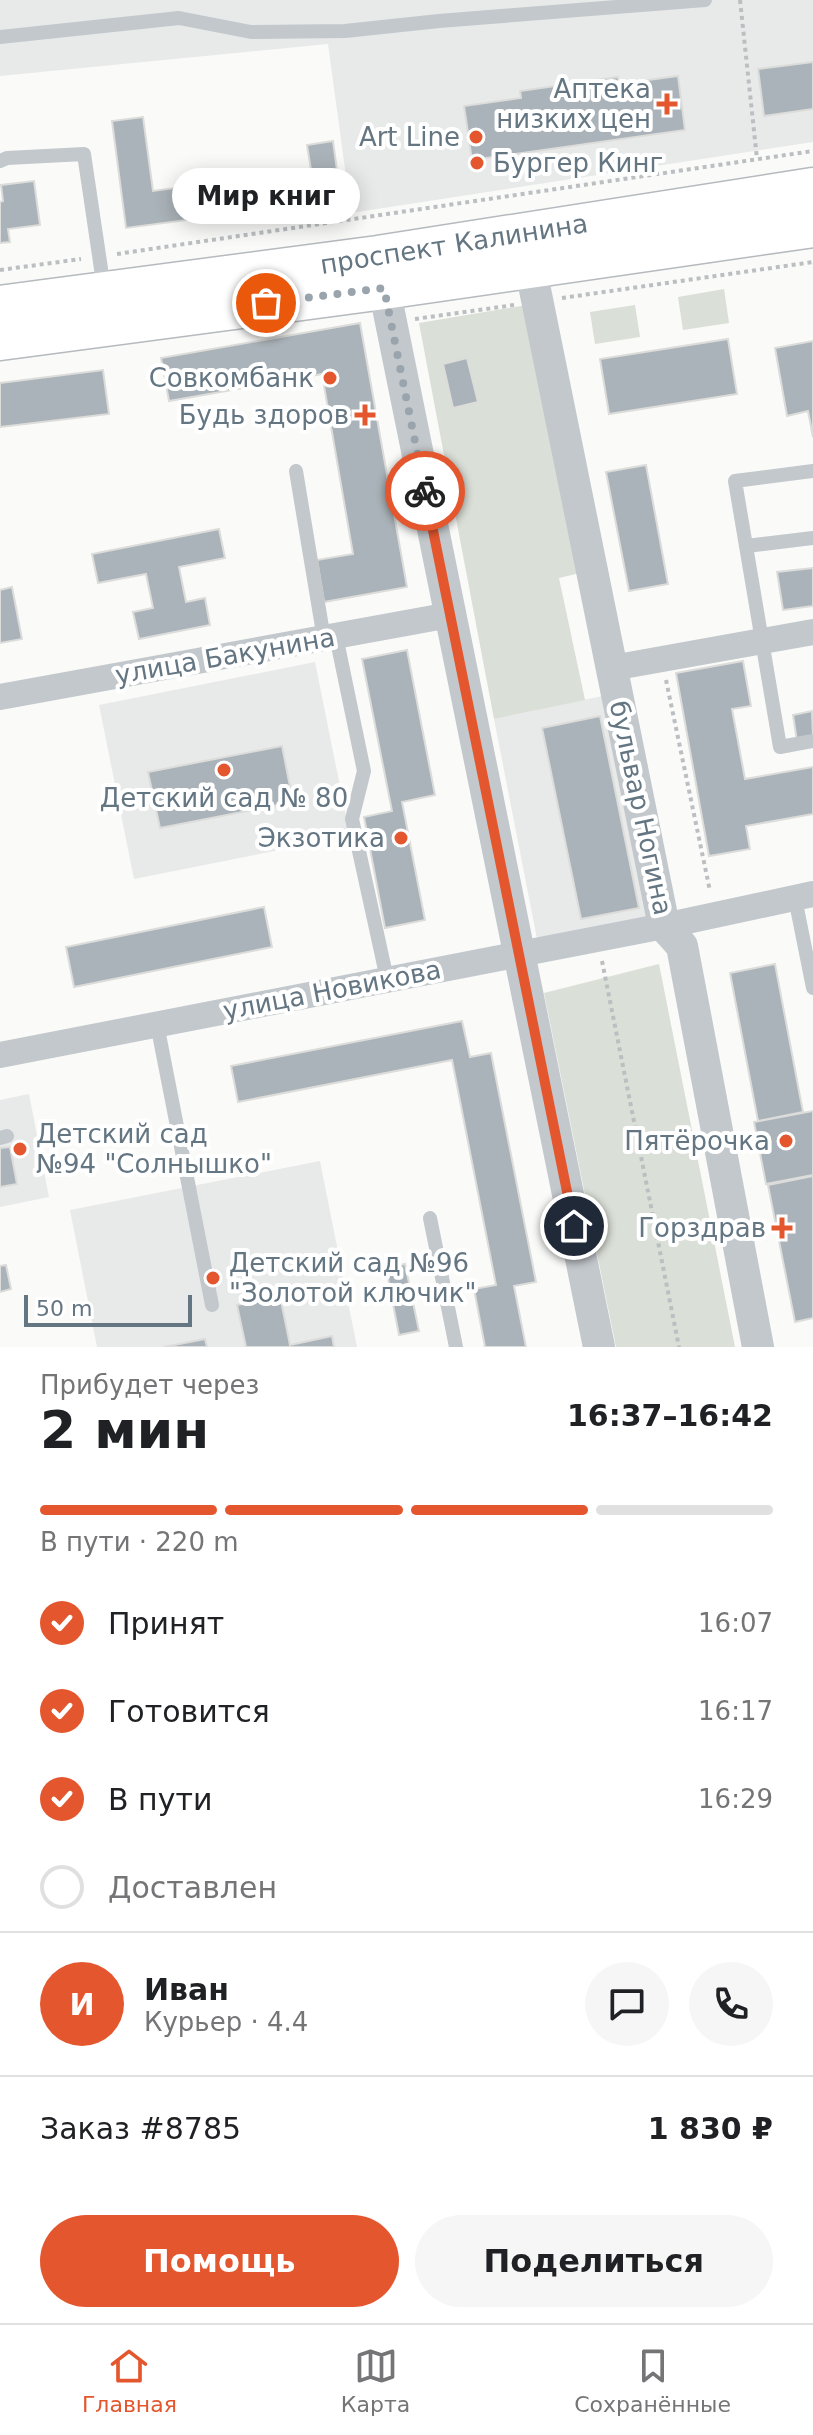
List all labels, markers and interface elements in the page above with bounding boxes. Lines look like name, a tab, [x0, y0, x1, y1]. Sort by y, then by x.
place label: Аптека низких цен	[496, 74, 651, 134]
marker: Аптека низких цен	[658, 95, 676, 113]
place label: Art Line	[359, 122, 460, 152]
marker: Art Line	[467, 128, 485, 146]
place label: Бургер Кинг	[493, 148, 663, 178]
marker: Бургер Кинг	[468, 154, 486, 172]
callout: Мир книг	[172, 167, 360, 223]
text: Мир книг	[196, 181, 336, 211]
street label: проспект Калинина	[318, 208, 590, 280]
pin	[232, 269, 300, 337]
icon: bag	[244, 281, 288, 325]
place label: Совкомбанк	[149, 363, 314, 393]
marker: Совкомбанк	[321, 369, 339, 387]
place label: Будь здоров	[179, 400, 349, 430]
marker: Будь здоров	[356, 406, 374, 424]
courier	[385, 451, 465, 531]
icon: bike	[403, 469, 447, 513]
street label: улица Бакунина	[113, 622, 337, 690]
street label: бульвар Ногина	[604, 698, 678, 918]
marker: Детский сад № 80	[215, 761, 233, 779]
place label: Детский сад № 80	[100, 783, 348, 813]
place label: Экзотика	[258, 823, 385, 853]
marker: Экзотика	[392, 829, 410, 847]
street label: улица Новикова	[220, 954, 444, 1026]
place label: Детский сад №94 "Солнышко"	[36, 1119, 272, 1179]
place label: Пятёрочка	[624, 1126, 770, 1156]
marker: Пятёрочка	[777, 1132, 795, 1150]
marker: Детский сад №94 "Солнышко"	[11, 1140, 29, 1158]
pin	[540, 1192, 608, 1260]
icon: home	[552, 1204, 596, 1248]
place label: Горздрав	[638, 1213, 766, 1243]
marker: Горздрав	[773, 1219, 791, 1237]
place label: Детский сад №96 "Золотой ключик"	[229, 1248, 476, 1308]
marker: Детский сад №96 "Золотой ключик"	[204, 1269, 222, 1287]
scale bar	[24, 1291, 192, 1327]
text: 50 m	[36, 1296, 92, 1321]
text: Прибудет через	[40, 1370, 259, 1400]
text: 16:37–16:42	[567, 1398, 773, 1433]
text: 2 мин	[40, 1400, 209, 1460]
text: В пути · 220 m	[40, 1527, 239, 1557]
icon: check	[40, 1601, 84, 1645]
text: Принят	[108, 1606, 224, 1641]
text: 16:07	[698, 1608, 773, 1638]
icon: check	[40, 1689, 84, 1733]
text: Готовится	[108, 1694, 270, 1729]
text: 16:17	[698, 1696, 773, 1726]
icon: check	[40, 1777, 84, 1821]
text: В пути	[108, 1782, 212, 1817]
text: 16:29	[698, 1784, 773, 1814]
text: Доставлен	[108, 1870, 277, 1905]
button: chat	[585, 1962, 669, 2046]
button: phone	[689, 1962, 773, 2046]
text: Иван	[144, 1972, 229, 2007]
text: И	[69, 1987, 95, 2022]
text: Курьер · 4.4	[144, 2007, 308, 2037]
text: Заказ #8785	[40, 2111, 241, 2146]
text: 1 830 ₽	[648, 2111, 773, 2146]
button: Помощь	[40, 2215, 399, 2307]
button: Поделиться	[415, 2215, 773, 2307]
tab: Главная	[82, 2344, 177, 2417]
tab: Карта	[341, 2344, 410, 2417]
tab: Сохранённые	[574, 2344, 731, 2417]

